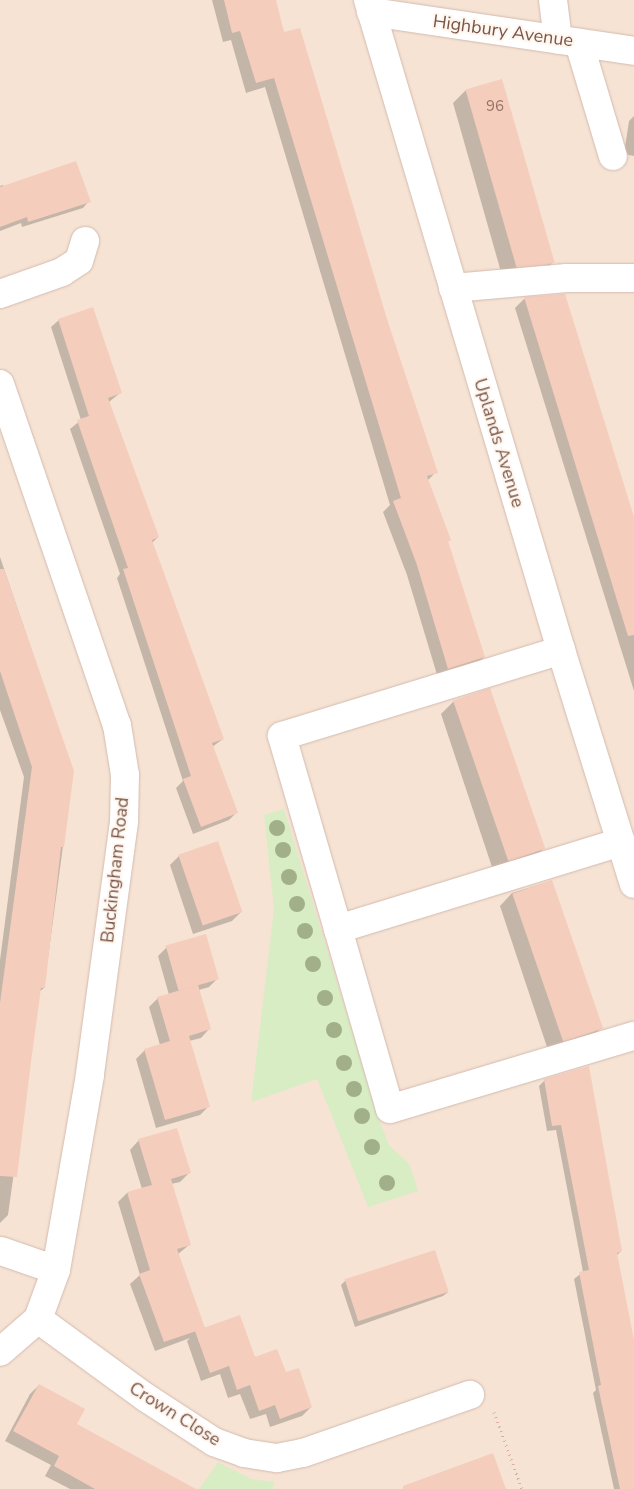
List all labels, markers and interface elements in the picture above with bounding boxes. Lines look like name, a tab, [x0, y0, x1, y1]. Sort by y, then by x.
street label: Highbury Avenue	[432, 10, 574, 52]
house number: 96	[486, 98, 504, 116]
street label: Uplands Avenue	[469, 376, 529, 510]
street label: Buckingham Road	[97, 796, 133, 944]
street label: Crown Close	[125, 1377, 225, 1451]

